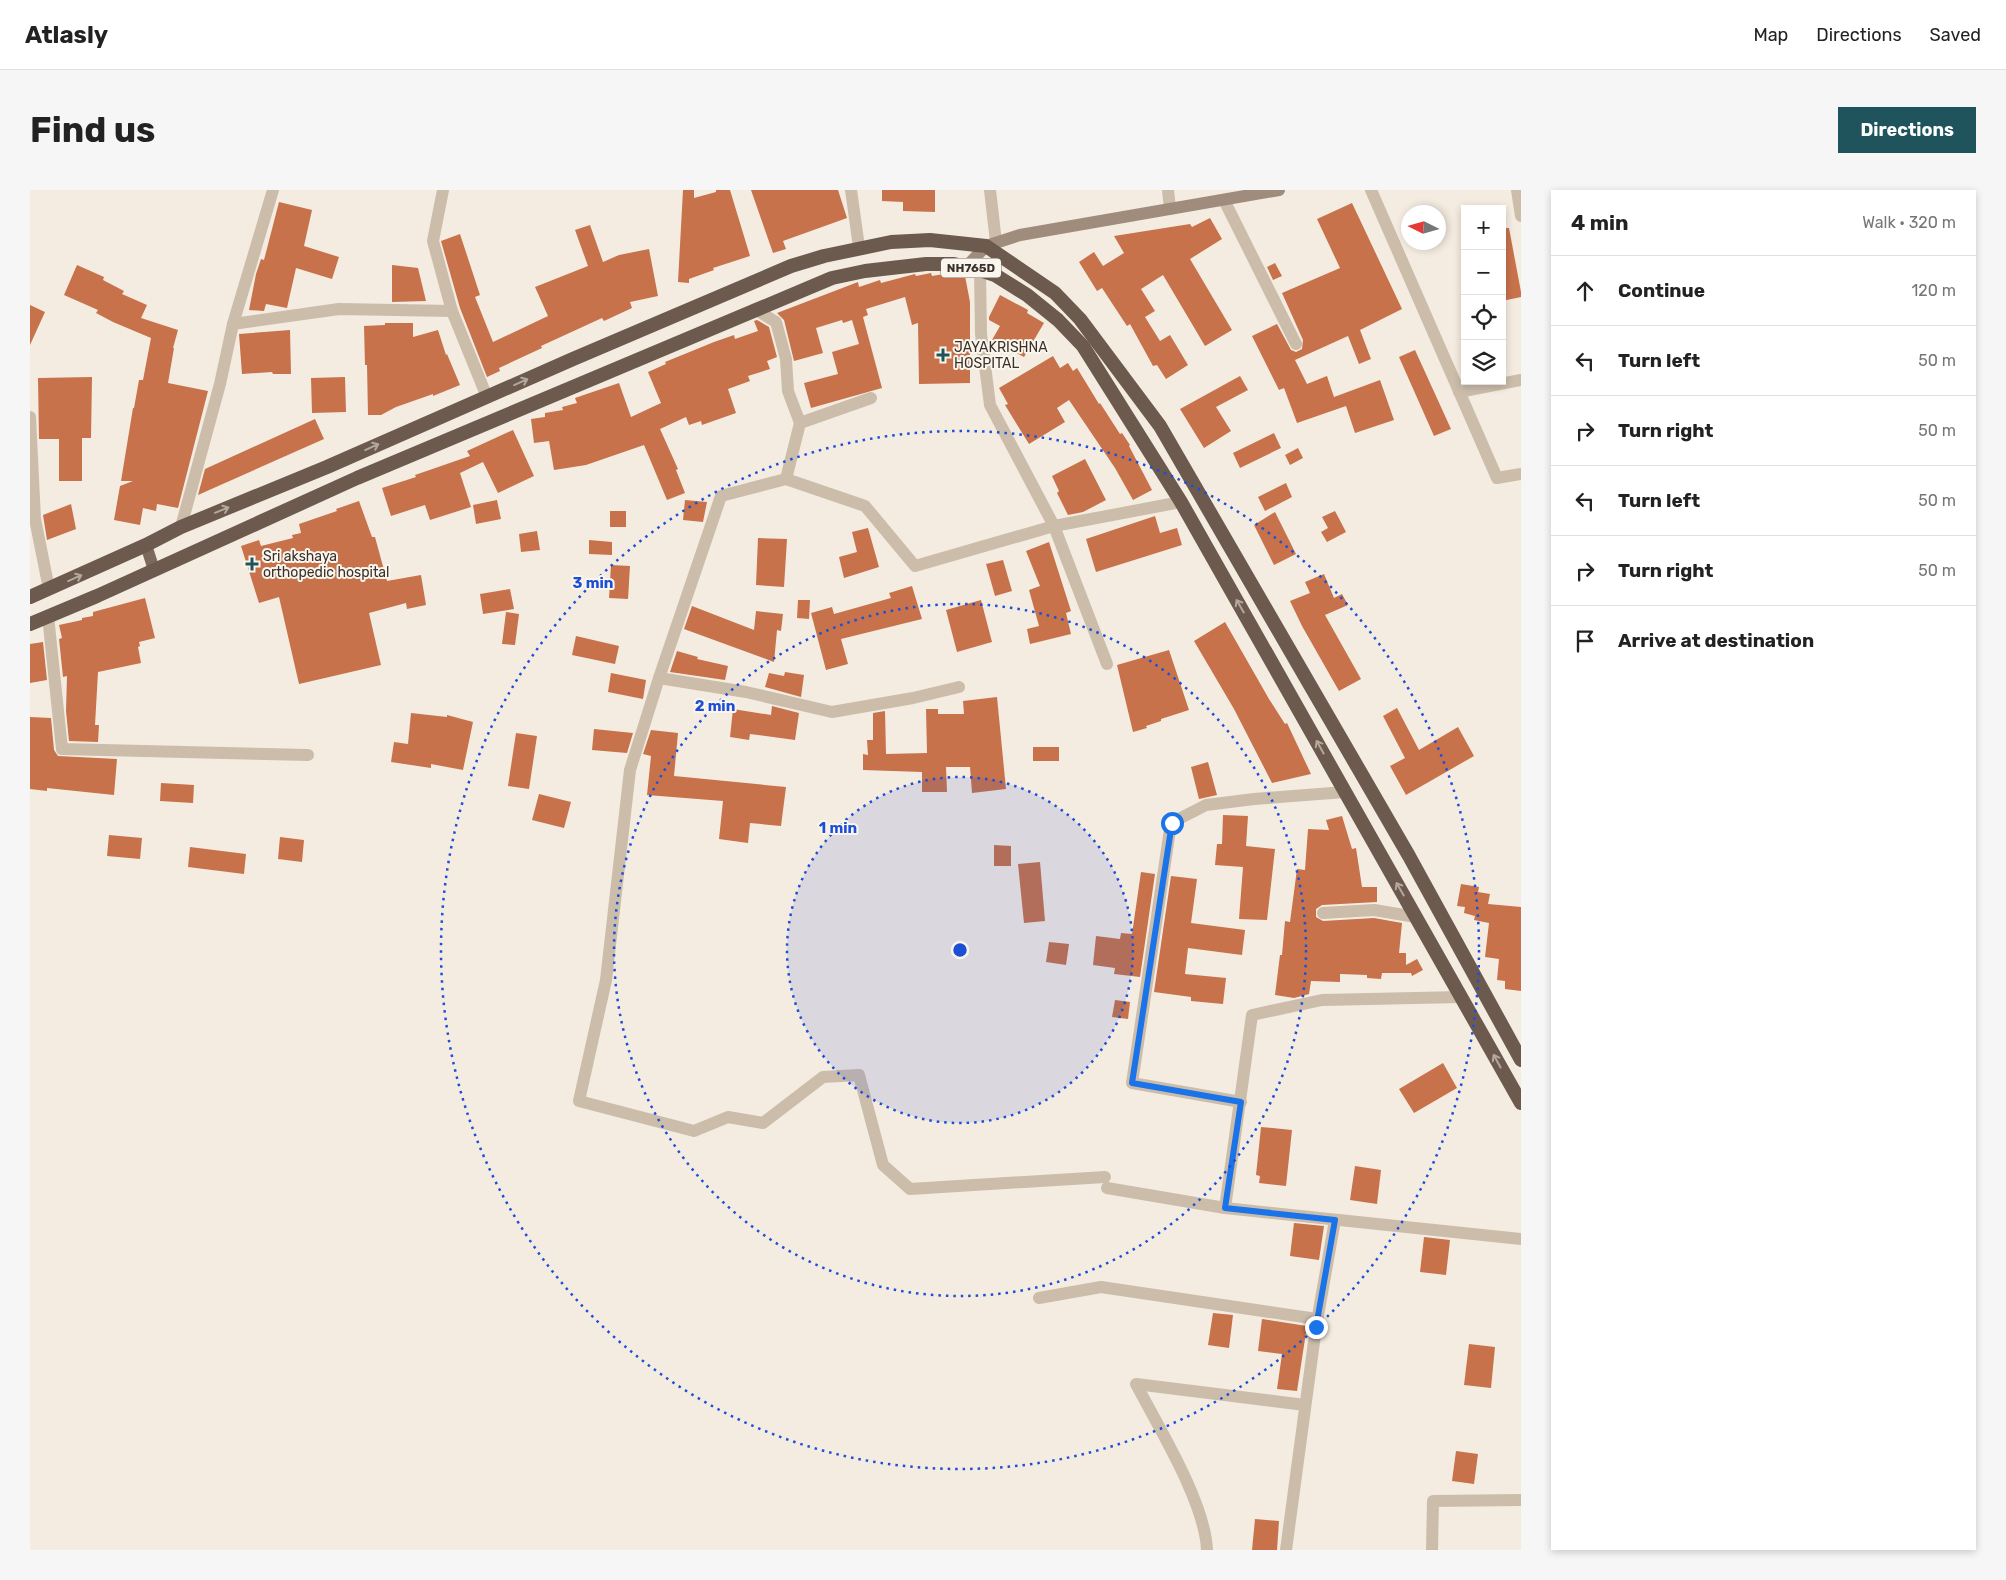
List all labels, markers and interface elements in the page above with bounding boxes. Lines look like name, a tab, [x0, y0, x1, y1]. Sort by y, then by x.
text: Atlasly	[25, 21, 108, 49]
text: Map	[1753, 24, 1788, 46]
text: Directions	[1816, 24, 1902, 46]
text: Saved	[1930, 24, 1981, 46]
button: Directions	[1838, 107, 1976, 153]
text: Find us	[30, 109, 155, 151]
north arrow	[1401, 205, 1446, 250]
map controls	[1461, 205, 1506, 385]
button: +	[1461, 205, 1506, 250]
text: 4 min	[1571, 210, 1629, 235]
text: Walk · 320 m	[1862, 213, 1956, 232]
button: −	[1461, 250, 1506, 295]
road number: NH765D	[941, 258, 1001, 278]
icon: ahead	[1571, 277, 1599, 305]
text: Continue	[1618, 279, 1705, 302]
text: 120 m	[1911, 281, 1956, 300]
button: locate	[1461, 295, 1506, 340]
place label: JAYAKRISHNA HOSPITAL	[954, 339, 1048, 372]
button: layers	[1461, 340, 1506, 385]
icon: left	[1571, 347, 1599, 375]
marker: JAYAKRISHNA HOSPITAL	[936, 348, 950, 362]
text: Turn left	[1618, 349, 1700, 372]
text: 50 m	[1918, 351, 1956, 370]
one-way arrow	[513, 377, 528, 387]
icon: right	[1571, 417, 1599, 445]
text: Turn right	[1618, 419, 1713, 442]
text: 50 m	[1918, 421, 1956, 440]
one-way arrow	[364, 441, 379, 451]
icon: left	[1571, 487, 1599, 515]
text: Turn left	[1618, 489, 1700, 512]
text: 50 m	[1918, 491, 1956, 510]
one-way arrow	[214, 505, 229, 514]
place label: Sri akshaya orthopedic hospital	[263, 548, 390, 581]
marker: Sri akshaya orthopedic hospital	[245, 557, 259, 571]
icon: right	[1571, 557, 1599, 585]
text: Turn right	[1618, 559, 1713, 582]
text: 50 m	[1918, 561, 1956, 580]
one-way arrow	[67, 572, 82, 582]
text: 3 min	[573, 574, 613, 592]
one-way arrow	[1235, 599, 1245, 613]
icon: arrive	[1571, 627, 1599, 655]
text: Arrive at destination	[1618, 629, 1814, 652]
text: 2 min	[695, 697, 735, 715]
one-way arrow	[1315, 740, 1325, 755]
route start	[1161, 812, 1184, 835]
text: 1 min	[819, 819, 857, 837]
one-way arrow	[1395, 881, 1405, 896]
centre of rings	[951, 941, 969, 959]
one-way arrow	[1492, 1054, 1502, 1068]
route end	[1305, 1316, 1328, 1339]

